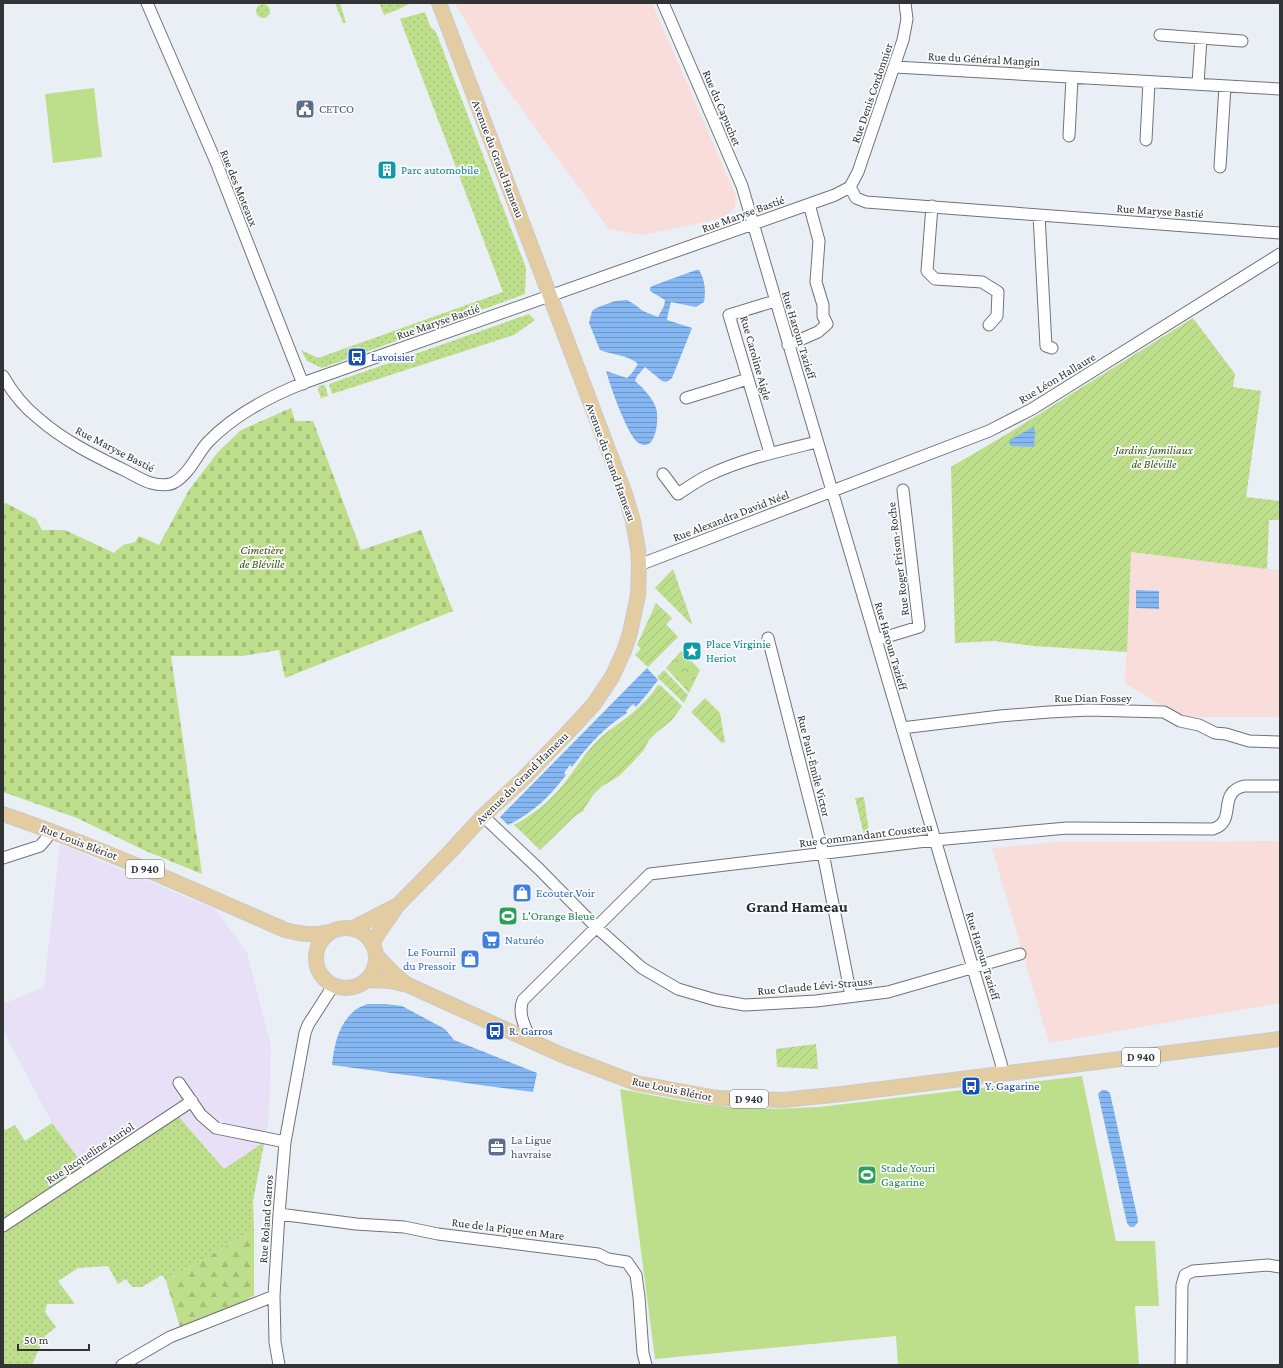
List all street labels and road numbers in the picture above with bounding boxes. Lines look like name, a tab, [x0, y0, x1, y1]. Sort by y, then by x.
street label: Rue Denis Cordonnier	[848, 40, 896, 145]
street label: Rue du Général Mangin	[928, 49, 1041, 69]
street label: Rue du Capuchet	[700, 68, 745, 149]
street label: Avenue du Grand Hameau	[469, 98, 527, 220]
street label: Rue des Moteaux	[217, 148, 261, 229]
street label: Rue Maryse Bastié	[700, 193, 786, 235]
street label: Rue Maryse Bastié	[1116, 201, 1204, 221]
street label: Rue Haroun Tazieff	[779, 289, 819, 382]
street label: Rue Maryse Bastié	[395, 301, 481, 343]
street label: Rue Caroline Aigle	[737, 314, 775, 402]
street label: Rue Léon Hallaure	[1016, 350, 1098, 406]
street label: Avenue du Grand Hameau	[583, 401, 639, 524]
street label: Rue Maryse Bastié	[73, 423, 157, 475]
street label: Rue Alexandra David Néel	[671, 487, 791, 545]
street label: Rue Roger Frison-Roche	[884, 501, 912, 617]
street label: Rue Haroun Tazieff	[872, 600, 911, 693]
street label: Rue Dian Fossey	[1054, 691, 1132, 705]
street label: Rue Paul-Émile Victor	[795, 714, 834, 819]
street label: Avenue du Grand Hameau	[473, 728, 572, 827]
street label: Rue Commandant Cousteau	[798, 820, 934, 850]
street label: Rue Louis Blériot	[39, 821, 120, 863]
road number: D 940	[126, 860, 164, 878]
street label: Rue Haroun Tazieff	[963, 910, 1003, 1003]
street label: Rue Claude Lévi-Strauss	[757, 974, 873, 998]
road number: D 940	[1122, 1048, 1160, 1066]
street label: Rue Louis Blériot	[631, 1074, 714, 1104]
road number: D 940	[730, 1090, 768, 1108]
street label: Rue Jacqueline Auriol	[43, 1119, 137, 1187]
street label: Rue Roland Garros	[256, 1174, 276, 1264]
street label: Rue de la Pique en Mare	[451, 1215, 565, 1243]

